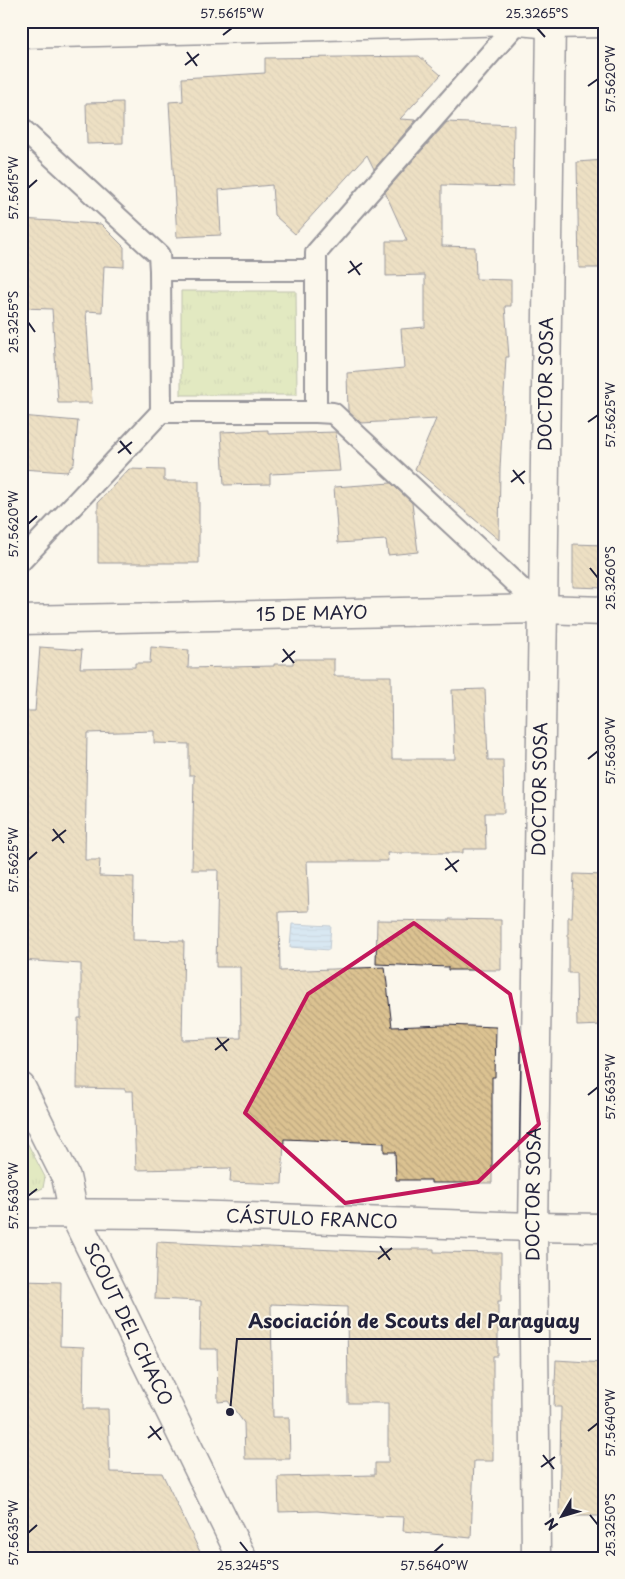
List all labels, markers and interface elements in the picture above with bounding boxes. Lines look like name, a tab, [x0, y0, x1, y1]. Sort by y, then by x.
text: 57.5615°W	[200, 4, 265, 22]
text: 25.3265°S	[506, 4, 568, 22]
text: 57.5620°W	[601, 45, 619, 113]
text: 57.5615°W	[4, 155, 22, 220]
text: 25.3255°S	[4, 291, 22, 353]
street label: DOCTOR SOSA	[530, 317, 559, 451]
text: 57.5625°W	[601, 381, 619, 448]
text: 57.5620°W	[4, 490, 22, 558]
text: 25.3260°S	[601, 546, 619, 610]
street label: 15 DE MAYO	[256, 598, 368, 627]
text: 57.5630°W	[601, 716, 619, 785]
street label: DOCTOR SOSA	[524, 722, 553, 856]
text: 57.5625°W	[4, 826, 22, 893]
text: 57.5635°W	[601, 1053, 619, 1120]
street label: DOCTOR SOSA	[518, 1127, 547, 1261]
text: 57.5630°W	[4, 1161, 22, 1230]
street label: CÁSTULO FRANCO	[226, 1201, 398, 1234]
street label: SCOUT DEL CHACO	[78, 1237, 180, 1410]
callout: Asociación de Scouts del Paraguay	[237, 1305, 591, 1339]
text: Asociación de Scouts del Paraguay	[248, 1306, 580, 1334]
text: 57.5640°W	[601, 1388, 619, 1457]
north arrow	[538, 1492, 588, 1542]
text: 25.3250°S	[601, 1493, 619, 1557]
text: 57.5635°W	[4, 1499, 22, 1566]
text: N	[540, 1513, 563, 1535]
text: 25.3245°S	[217, 1556, 279, 1574]
text: 57.5640°W	[400, 1556, 469, 1574]

